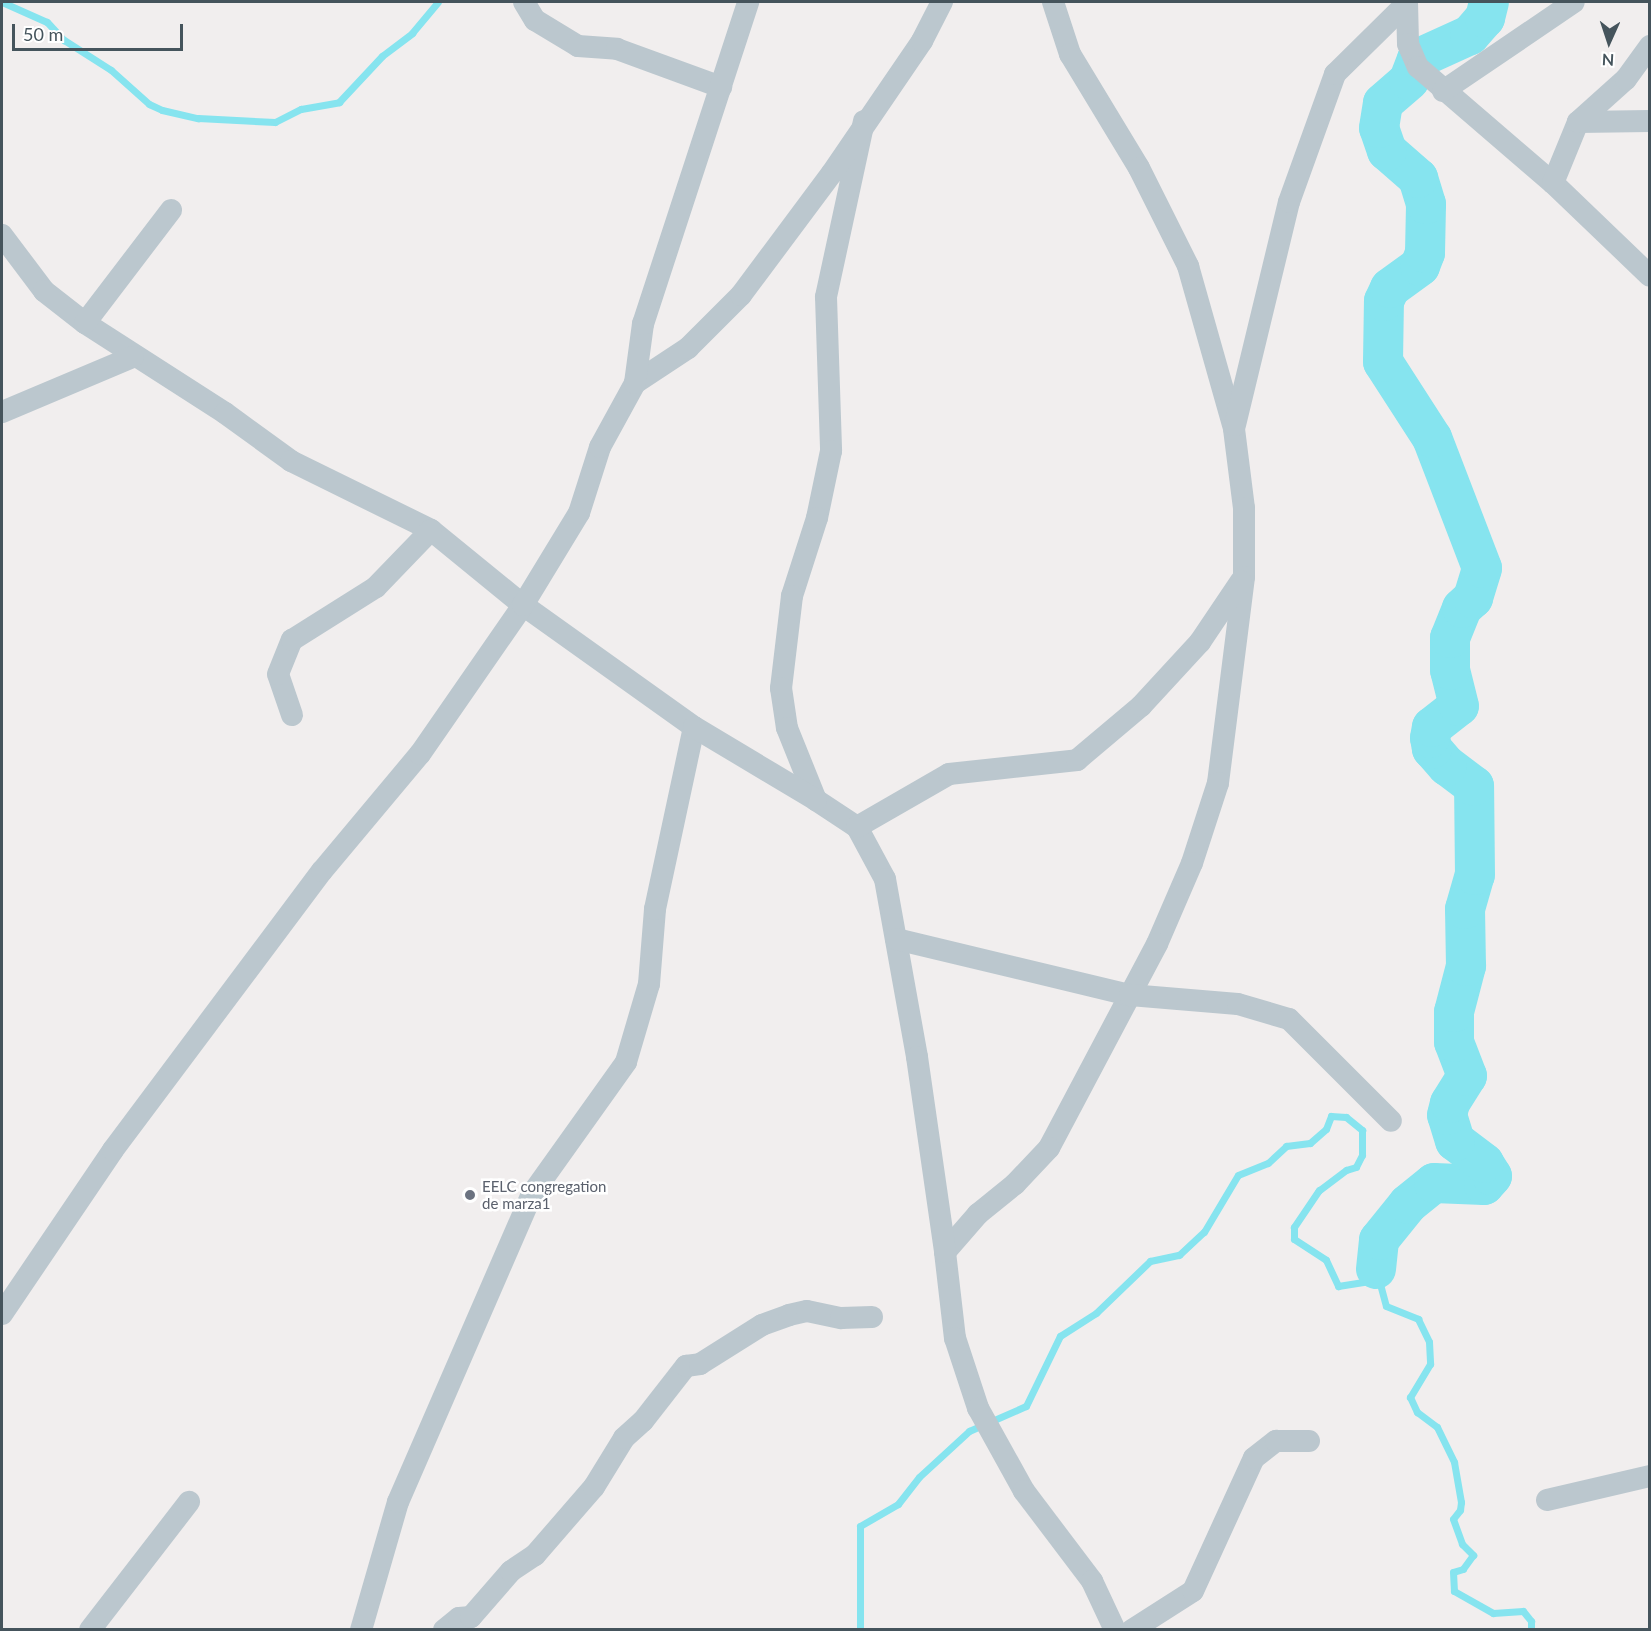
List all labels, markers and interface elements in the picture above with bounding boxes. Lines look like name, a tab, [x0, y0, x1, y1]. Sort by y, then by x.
scale bar	[15, 12, 186, 50]
north arrow	[1579, 12, 1639, 72]
text: 50 m	[23, 23, 63, 45]
text: N	[1601, 51, 1615, 70]
place label: EELC congregation de marza1	[482, 1177, 606, 1212]
marker: EELC congregation de marza1	[463, 1188, 477, 1202]

